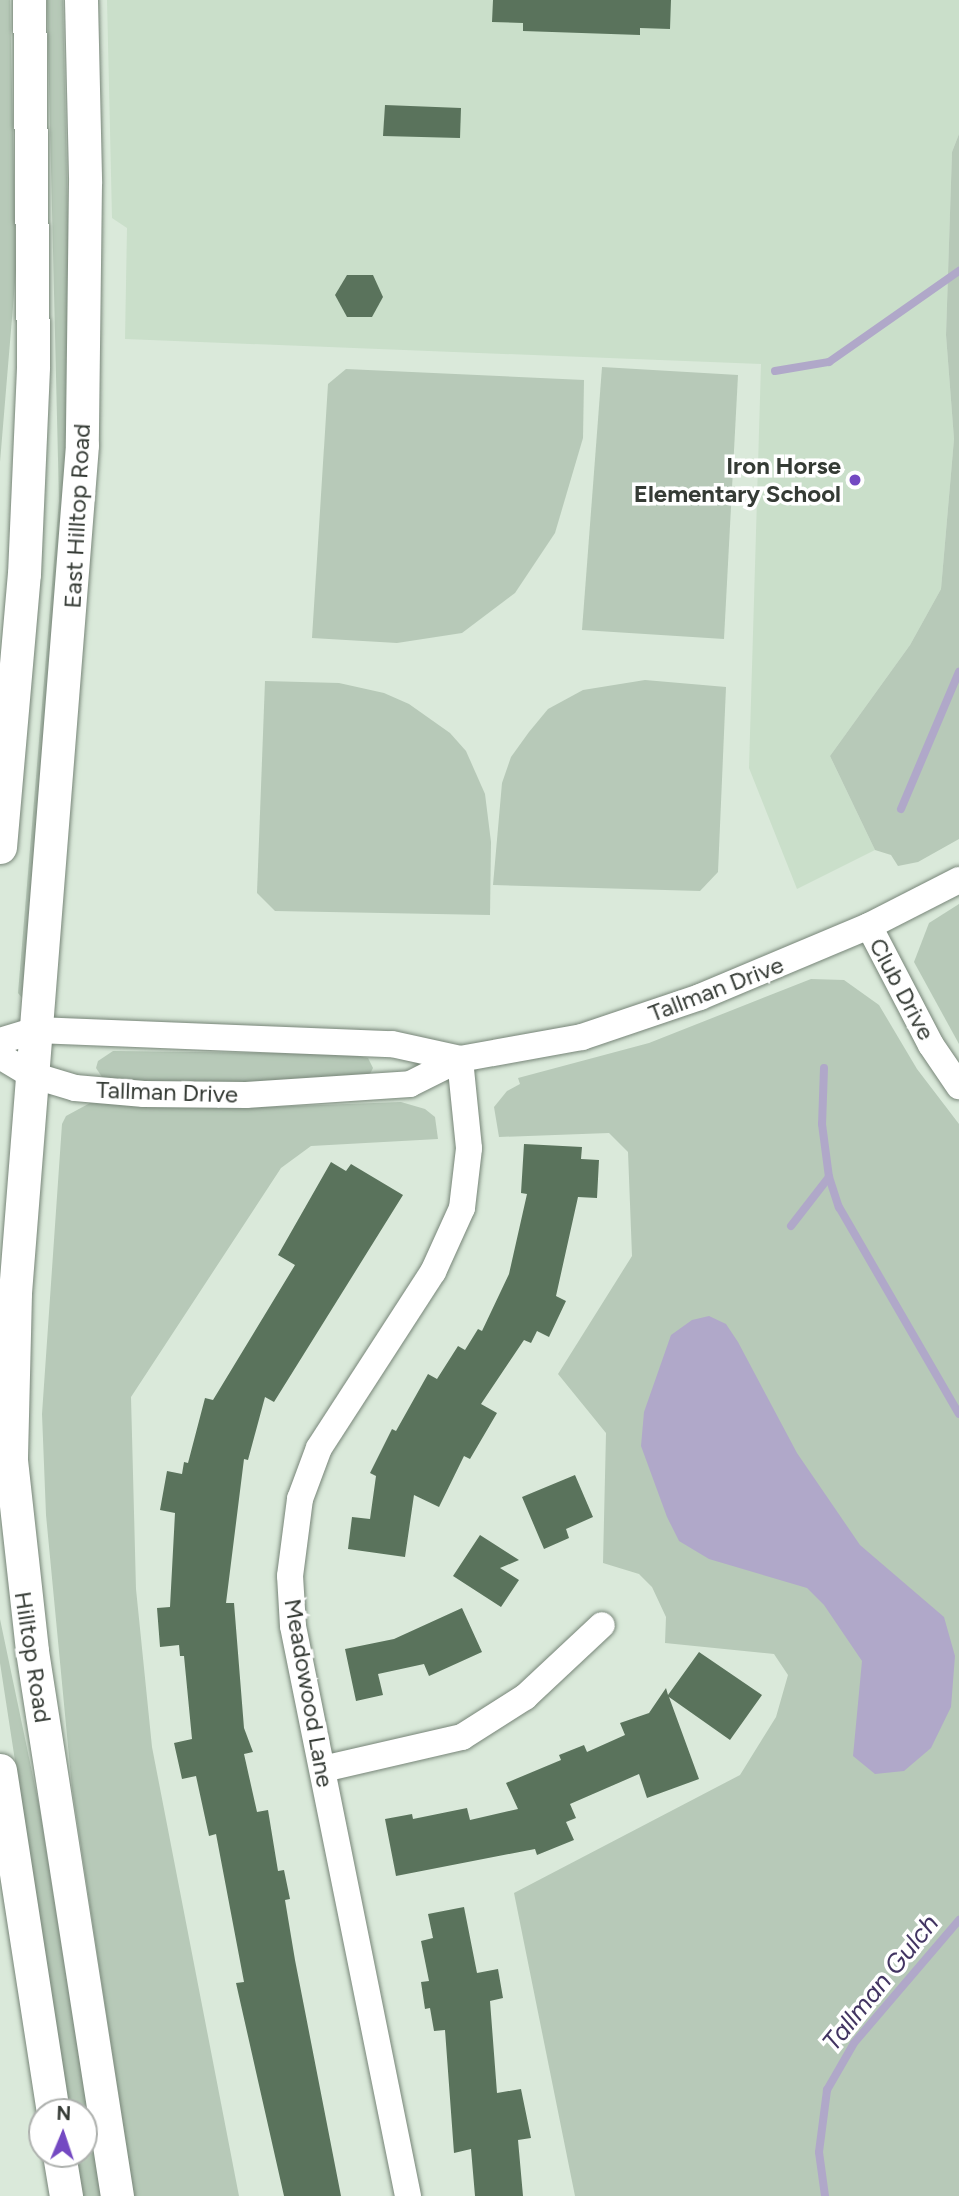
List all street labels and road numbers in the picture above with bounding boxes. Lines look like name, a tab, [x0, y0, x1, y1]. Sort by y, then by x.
street label: East Hilltop Road	[58, 423, 96, 609]
street label: Club Drive	[863, 933, 941, 1045]
street label: Tallman Drive	[645, 950, 787, 1028]
street label: Tallman Drive	[96, 1075, 238, 1109]
street label: Hilltop Road	[8, 1589, 58, 1725]
street label: Meadowood Lane	[278, 1597, 340, 1789]

